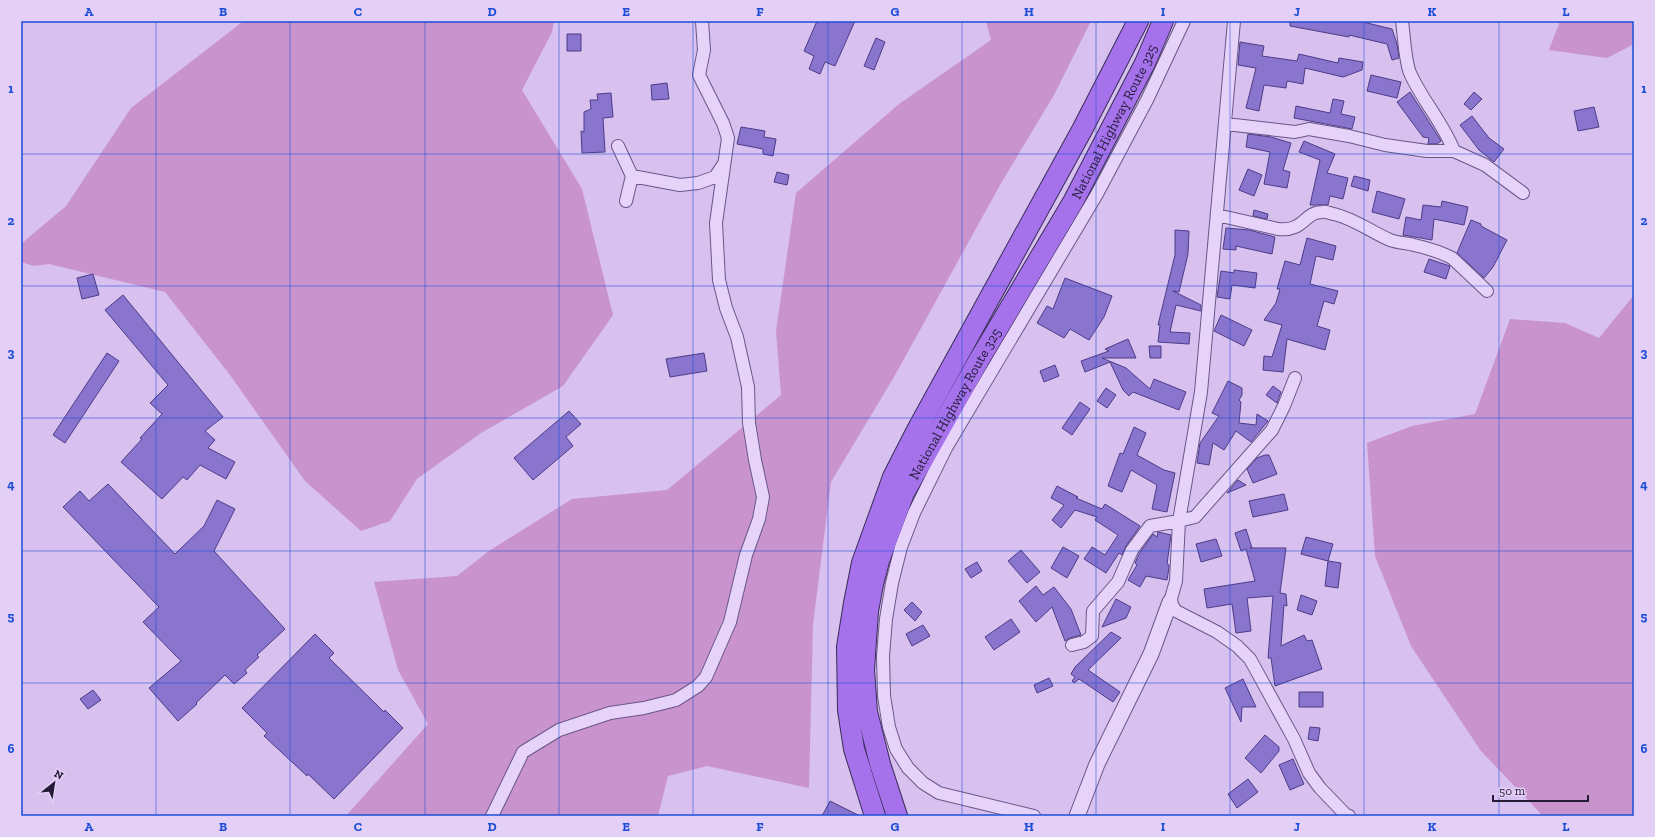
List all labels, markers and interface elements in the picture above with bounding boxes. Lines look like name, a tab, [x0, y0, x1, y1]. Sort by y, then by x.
text: A	[85, 4, 94, 19]
text: B	[219, 4, 227, 19]
text: C	[354, 4, 362, 19]
text: D	[487, 4, 497, 19]
text: E	[622, 4, 630, 19]
text: F	[756, 4, 764, 19]
text: G	[891, 4, 900, 19]
text: H	[1024, 4, 1034, 19]
text: I	[1161, 4, 1166, 19]
text: J	[1294, 4, 1300, 19]
text: K	[1428, 4, 1437, 19]
text: L	[1562, 4, 1570, 19]
street label: National Highway Route 325	[1068, 42, 1161, 202]
text: 1	[8, 81, 14, 96]
text: 1	[1641, 81, 1647, 96]
text: 2	[8, 213, 15, 228]
text: 2	[1641, 213, 1648, 228]
street label: National Highway Route 325	[905, 325, 1005, 483]
text: 3	[8, 345, 15, 360]
text: 3	[1641, 345, 1648, 360]
text: 4	[7, 477, 15, 492]
text: 4	[1640, 477, 1648, 492]
text: 5	[8, 609, 15, 624]
text: 5	[1641, 609, 1648, 624]
text: 6	[8, 741, 15, 756]
text: 6	[1641, 741, 1648, 756]
north arrow	[34, 763, 74, 803]
text: N	[52, 767, 66, 783]
scale bar	[1493, 777, 1588, 803]
text: 50 m	[1499, 784, 1526, 798]
text: A	[85, 819, 94, 834]
text: B	[219, 819, 227, 834]
text: C	[354, 819, 362, 834]
text: D	[487, 819, 497, 834]
text: E	[622, 819, 630, 834]
text: F	[756, 819, 764, 834]
text: G	[891, 819, 900, 834]
text: H	[1024, 819, 1034, 834]
text: I	[1161, 819, 1166, 834]
text: J	[1294, 819, 1300, 834]
text: K	[1428, 819, 1437, 834]
text: L	[1562, 819, 1570, 834]

